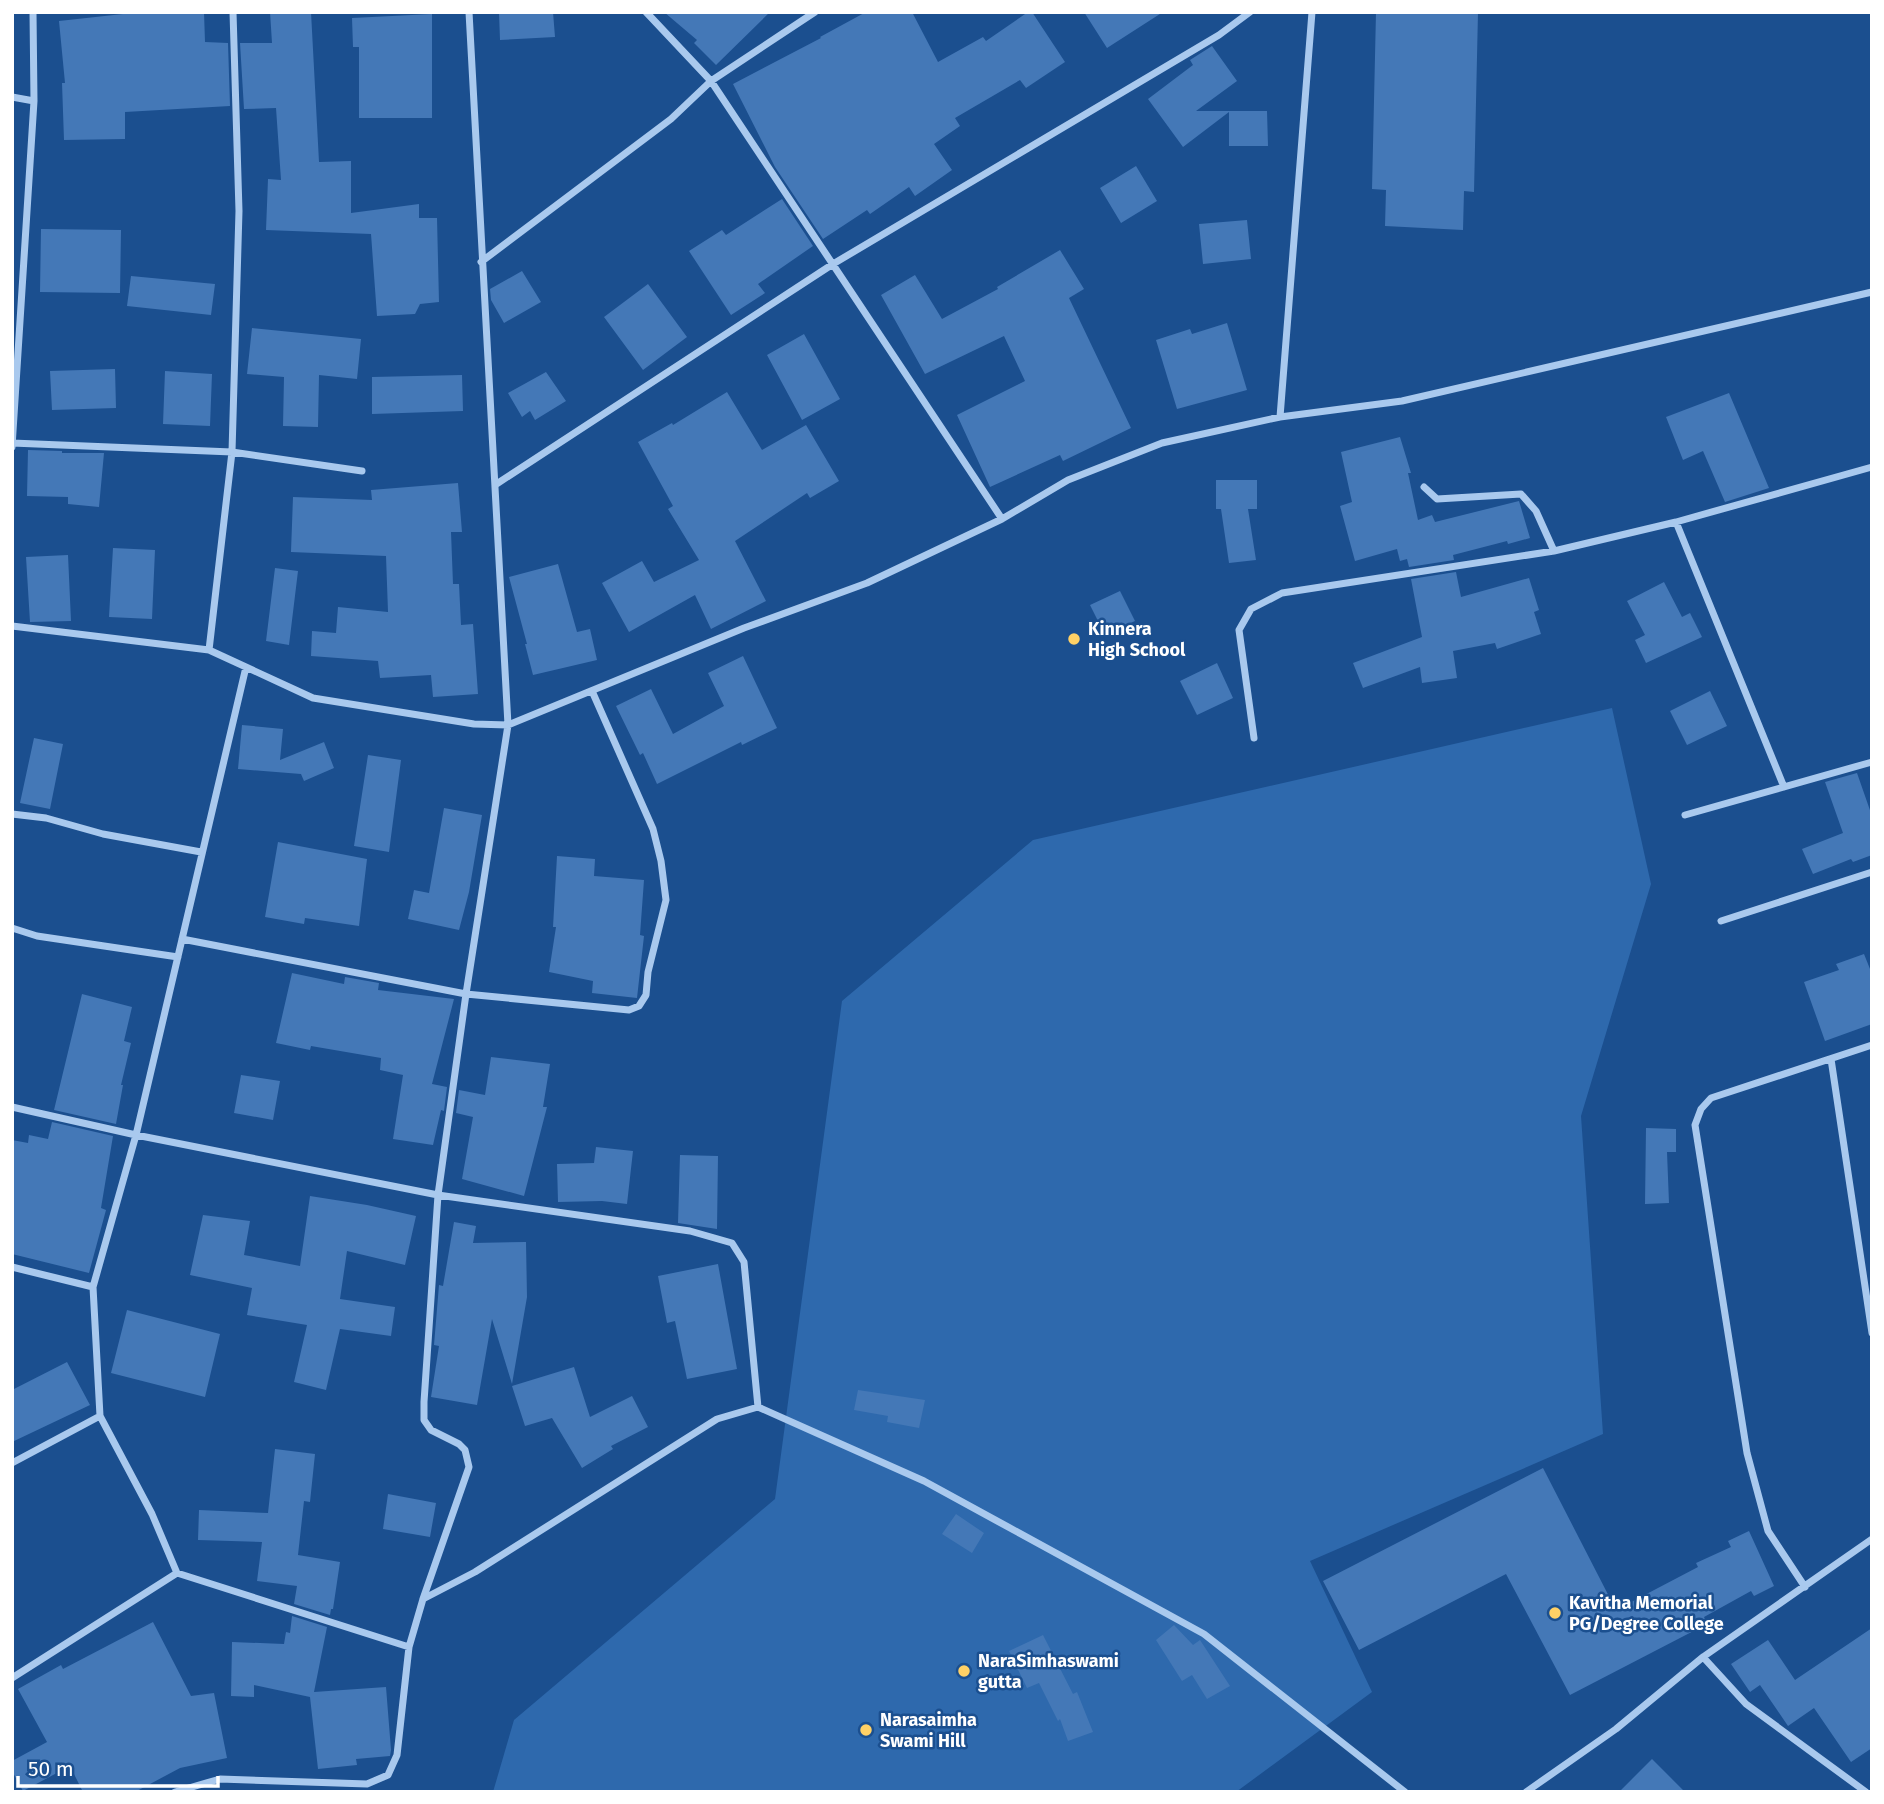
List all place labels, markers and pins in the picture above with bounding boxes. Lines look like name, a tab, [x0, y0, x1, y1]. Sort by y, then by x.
place label: Kinnera High School	[1088, 618, 1186, 661]
marker: Kinnera High School	[1066, 631, 1082, 647]
place label: Kavitha Memorial PG/Degree College	[1569, 1592, 1724, 1635]
marker: Kavitha Memorial PG/Degree College	[1547, 1605, 1563, 1621]
place label: NaraSimhaswami gutta	[978, 1650, 1119, 1693]
marker: NaraSimhaswami gutta	[956, 1663, 972, 1679]
place label: Narasaimha Swami Hill	[880, 1709, 977, 1752]
marker: Narasaimha Swami Hill	[858, 1722, 874, 1738]

